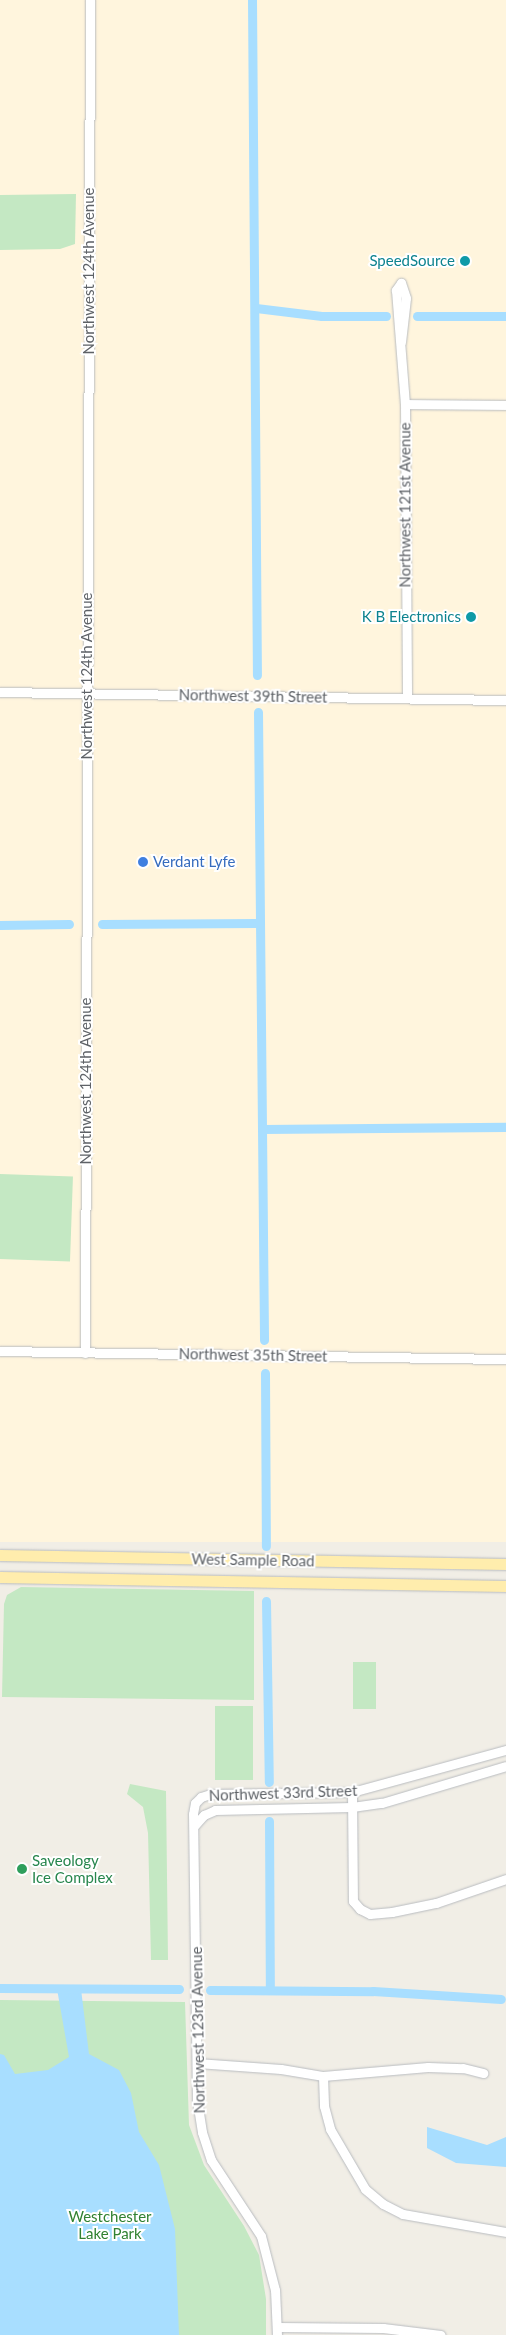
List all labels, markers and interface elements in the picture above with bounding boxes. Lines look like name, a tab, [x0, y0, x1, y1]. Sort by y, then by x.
street label: Northwest 124th Avenue	[80, 187, 98, 355]
place label: SpeedSource	[369, 252, 455, 270]
marker: SpeedSource	[459, 255, 471, 267]
street label: Northwest 121st Avenue	[396, 422, 414, 588]
street label: Northwest 124th Avenue	[78, 592, 96, 760]
place label: K B Electronics	[362, 608, 461, 626]
marker: K B Electronics	[465, 611, 477, 623]
street label: Northwest 39th Street	[179, 686, 327, 706]
place label: Verdant Lyfe	[153, 853, 235, 871]
marker: Verdant Lyfe	[137, 856, 149, 868]
street label: Northwest 124th Avenue	[77, 997, 95, 1165]
street label: Northwest 35th Street	[179, 1345, 327, 1365]
street label: West Sample Road	[191, 1550, 315, 1570]
street label: Northwest 33rd Street	[208, 1781, 358, 1805]
place label: Saveology Ice Complex	[32, 1851, 113, 1886]
marker: Saveology Ice Complex	[16, 1863, 28, 1875]
street label: Northwest 123rd Avenue	[188, 1946, 208, 2114]
park label: Westchester Lake Park	[68, 2207, 152, 2242]

